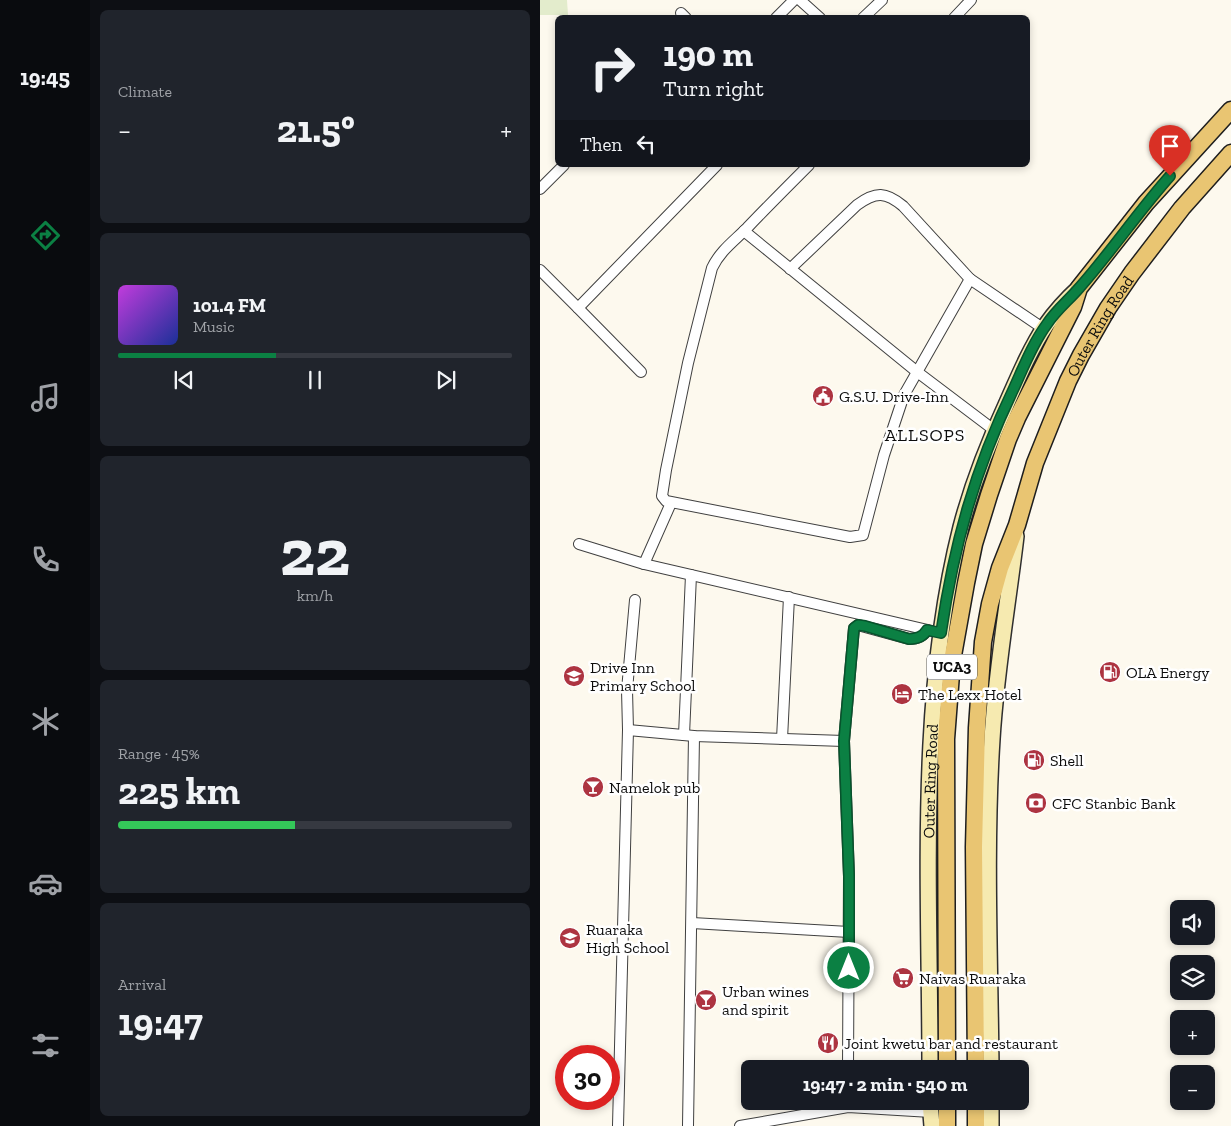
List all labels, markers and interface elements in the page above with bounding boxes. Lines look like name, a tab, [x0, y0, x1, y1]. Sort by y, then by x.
text: 190 m	[663, 33, 753, 75]
icon: right	[580, 35, 645, 100]
text: 19:45	[20, 64, 70, 91]
text: Turn right	[663, 75, 764, 102]
text: Climate	[118, 82, 172, 101]
text: 21.5°	[277, 106, 355, 152]
text: −	[118, 114, 131, 147]
text: +	[500, 114, 512, 147]
pin	[1149, 125, 1191, 176]
icon: left	[632, 130, 660, 158]
icon: arrive	[1156, 132, 1184, 160]
text: Then	[580, 133, 622, 156]
icon: directions	[28, 218, 63, 253]
street label: Outer Ring Road	[1062, 271, 1137, 380]
text: 101.4 FM	[193, 294, 266, 317]
text: Music	[193, 317, 235, 336]
icon: previous	[170, 366, 198, 394]
icon: pause	[301, 366, 329, 394]
icon: next	[432, 366, 460, 394]
icon: music	[28, 380, 63, 415]
public building icon: G.S.U. Drive-Inn	[811, 384, 835, 408]
place label: G.S.U. Drive-Inn	[839, 387, 949, 406]
district label: ALLSOPS	[885, 424, 965, 446]
text: 22	[280, 514, 350, 592]
icon: phone	[28, 542, 63, 577]
text: km/h	[297, 586, 333, 605]
road number: UCA3	[927, 654, 977, 680]
place label: Drive Inn Primary School	[590, 658, 696, 695]
fuel station icon: OLA Energy	[1098, 660, 1122, 684]
place label: OLA Energy	[1126, 663, 1210, 682]
school or university icon: Drive Inn Primary School	[562, 664, 586, 688]
hotel icon: The Lexx Hotel	[890, 682, 914, 706]
place label: The Lexx Hotel	[918, 685, 1022, 704]
icon: climate	[28, 704, 63, 739]
street label: Outer Ring Road	[919, 723, 942, 838]
text: Range · 45%	[118, 744, 200, 763]
fuel station icon: Shell	[1022, 748, 1046, 772]
place label: Shell	[1050, 751, 1084, 770]
text: 225 km	[118, 768, 240, 814]
bar icon: Namelok pub	[581, 775, 605, 799]
place label: Namelok pub	[609, 778, 700, 797]
bank icon: CFC Stanbic Bank	[1024, 791, 1048, 815]
place label: CFC Stanbic Bank	[1052, 794, 1176, 813]
icon: car	[28, 866, 63, 901]
map controls	[1170, 900, 1215, 1110]
button: sound	[1170, 900, 1215, 945]
place label: Ruaraka High School	[586, 920, 669, 957]
school or university icon: Ruaraka High School	[558, 926, 582, 950]
position arrow	[822, 941, 874, 993]
button: layers	[1170, 955, 1215, 1000]
supermarket icon: Naivas Ruaraka	[891, 966, 915, 990]
place label: Naivas Ruaraka	[919, 969, 1026, 988]
text: Arrival	[118, 975, 166, 994]
place label: Urban wines and spirit	[722, 982, 809, 1019]
bar icon: Urban wines and spirit	[694, 988, 718, 1012]
text: 19:47	[118, 999, 203, 1045]
button: +	[1170, 1010, 1215, 1055]
icon: filters	[28, 1028, 63, 1063]
restaurant icon: Joint kwetu bar and restaurant	[816, 1031, 840, 1055]
place label: Joint kwetu bar and restaurant	[844, 1034, 1058, 1053]
speed limit sign: 30	[555, 1045, 620, 1110]
button: −	[1170, 1065, 1215, 1110]
text: 19:47 · 2 min · 540 m	[803, 1073, 967, 1096]

